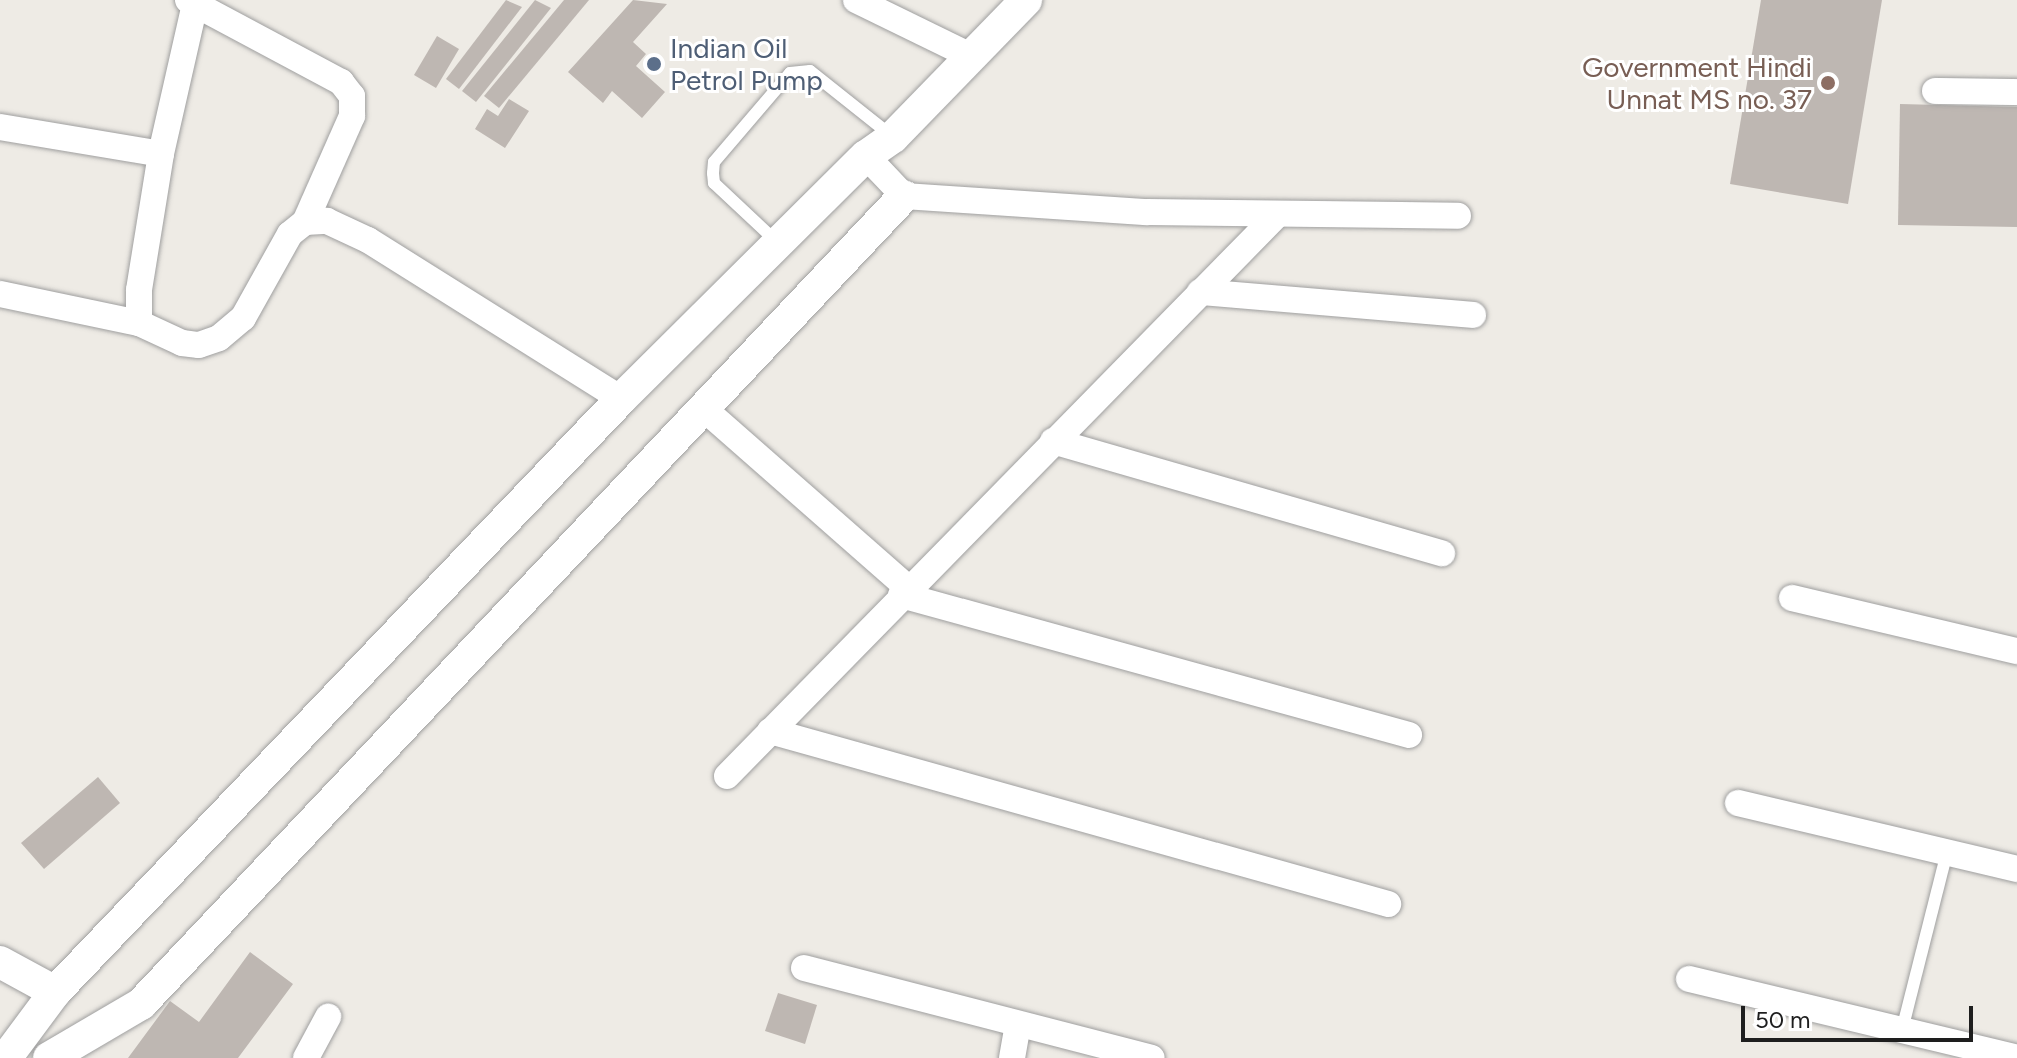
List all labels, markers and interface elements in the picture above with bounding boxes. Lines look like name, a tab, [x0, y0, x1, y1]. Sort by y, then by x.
place label: Indian Oil Petrol Pump	[670, 31, 823, 97]
place label: Government Hindi Unnat MS no. 37	[1582, 50, 1812, 116]
marker: Indian Oil Petrol Pump	[645, 55, 663, 73]
marker: Government Hindi Unnat MS no. 37	[1819, 74, 1837, 92]
scale bar	[1745, 990, 1977, 1040]
text: 50 m	[1755, 1005, 1811, 1034]

